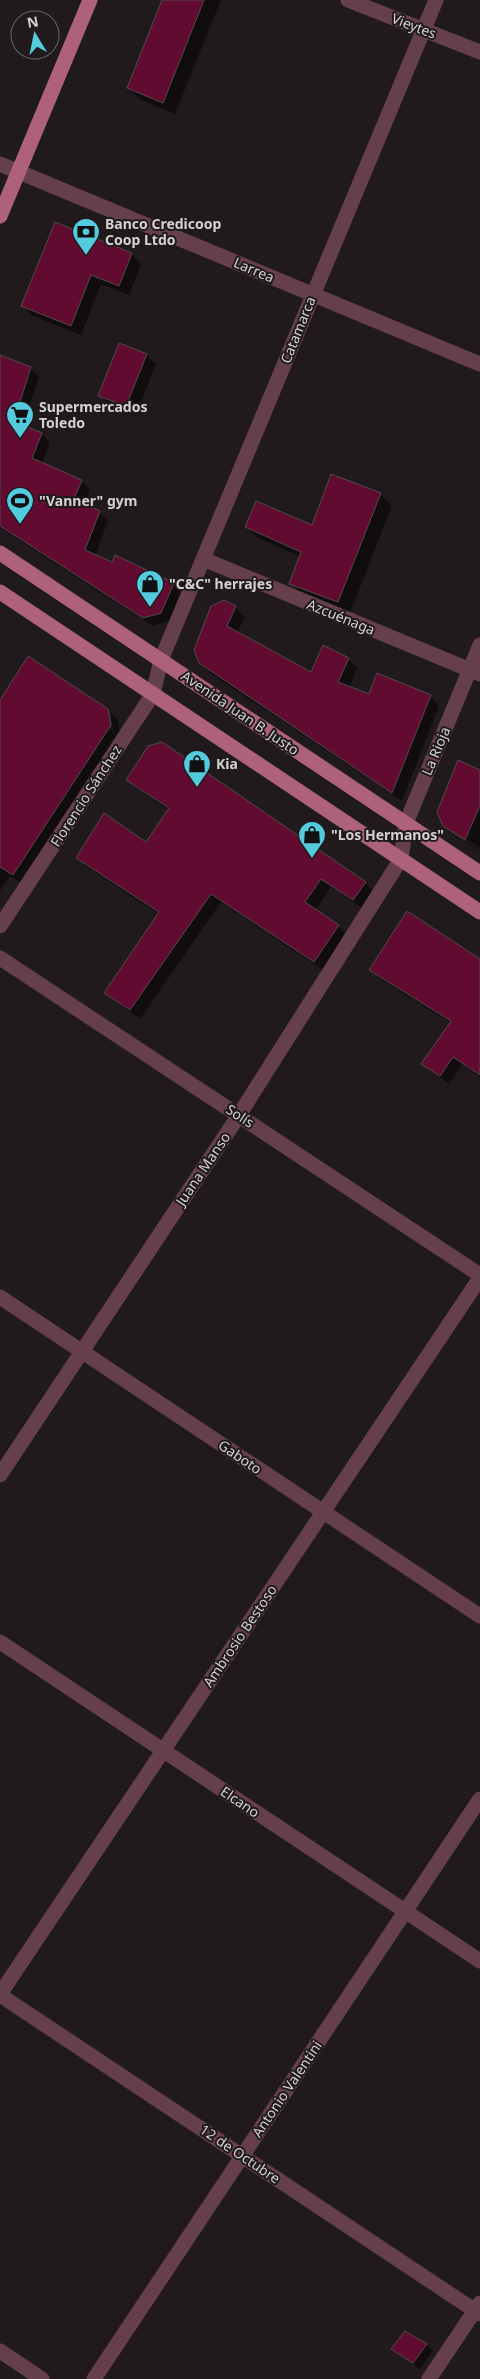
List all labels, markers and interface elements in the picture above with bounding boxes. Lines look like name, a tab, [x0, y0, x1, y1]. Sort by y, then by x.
street label: Vieytes	[389, 8, 440, 43]
north arrow	[10, 10, 60, 60]
text: N	[25, 11, 40, 32]
place label: Banco Credicoop Coop Ltdo	[105, 214, 221, 249]
bank icon: Banco Credicoop Coop Ltdo	[71, 217, 101, 256]
street label: Larrea	[231, 253, 277, 287]
street label: Catamarca	[275, 294, 320, 366]
place label: Supermercados Toledo	[39, 397, 148, 432]
supermarket icon: Supermercados Toledo	[5, 400, 35, 439]
sports icon: "Vanner" gym	[5, 486, 35, 525]
place label: "Vanner" gym	[39, 491, 137, 510]
shop icon: "C&C" herrajes	[135, 569, 165, 608]
place label: "C&C" herrajes	[169, 574, 272, 593]
street label: Azcuénaga	[304, 594, 378, 639]
street label: Avenida Juan B. Justo	[178, 666, 303, 759]
street label: La Rioja	[417, 724, 454, 778]
street label: Florencio Sánchez	[46, 741, 126, 850]
shop icon: Kia	[182, 749, 212, 788]
place label: Kia	[216, 754, 238, 773]
shop icon: "Los Hermanos"	[297, 820, 327, 859]
place label: "Los Hermanos"	[331, 825, 444, 844]
street label: Solís	[222, 1099, 258, 1132]
street label: Juana Manso	[170, 1128, 234, 1211]
street label: Gaboto	[215, 1435, 266, 1478]
street label: Ambrosio Bestoso	[198, 1581, 281, 1691]
street label: Elcano	[217, 1782, 263, 1822]
street label: Antonio Valentini	[247, 2037, 326, 2141]
street label: 12 de Octubre	[196, 2120, 284, 2188]

